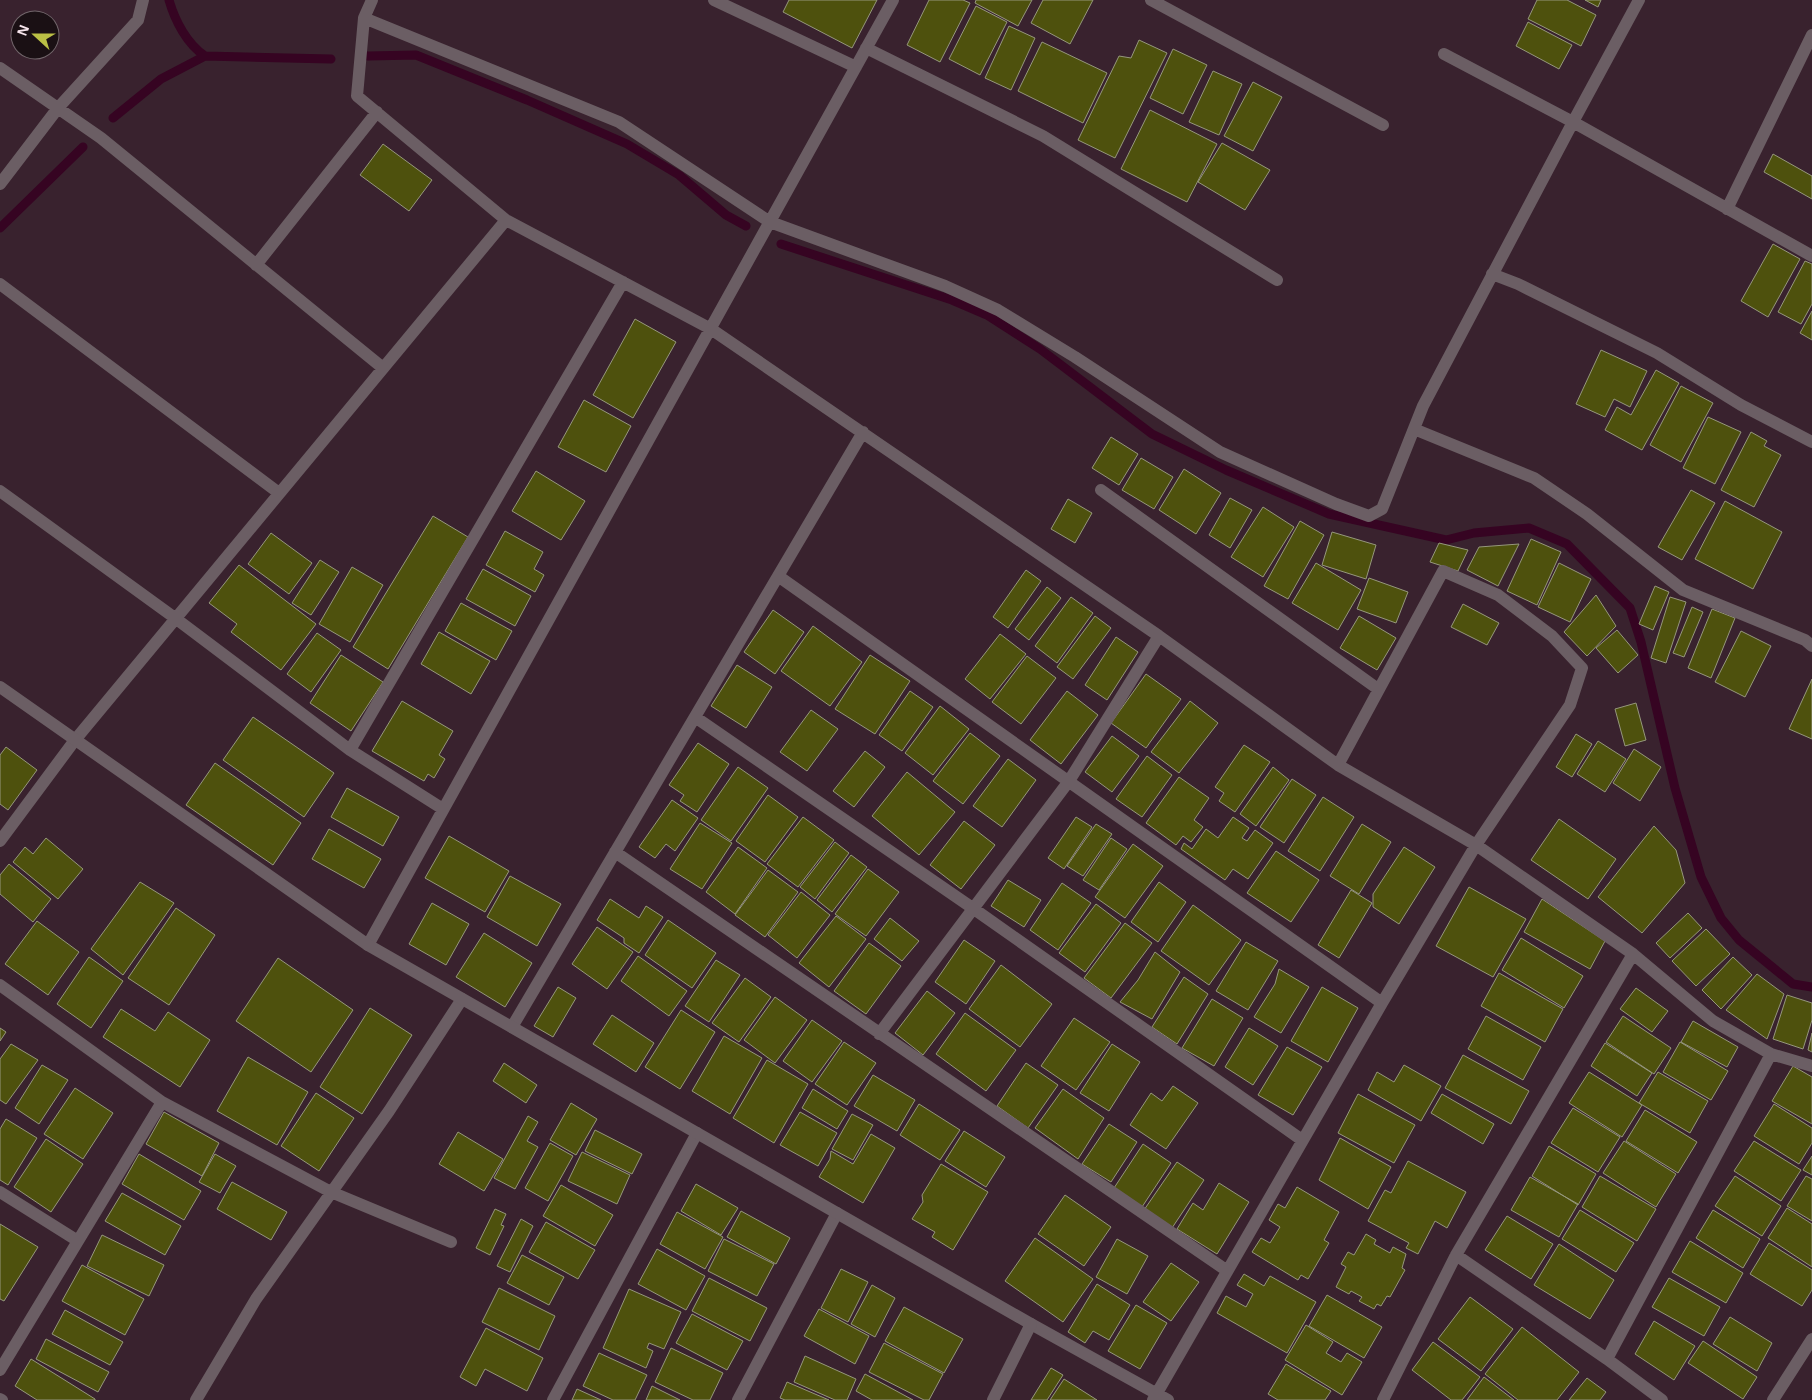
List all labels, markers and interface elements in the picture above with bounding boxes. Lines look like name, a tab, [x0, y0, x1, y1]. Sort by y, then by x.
north arrow	[10, 10, 60, 60]
text: N	[14, 23, 32, 38]

